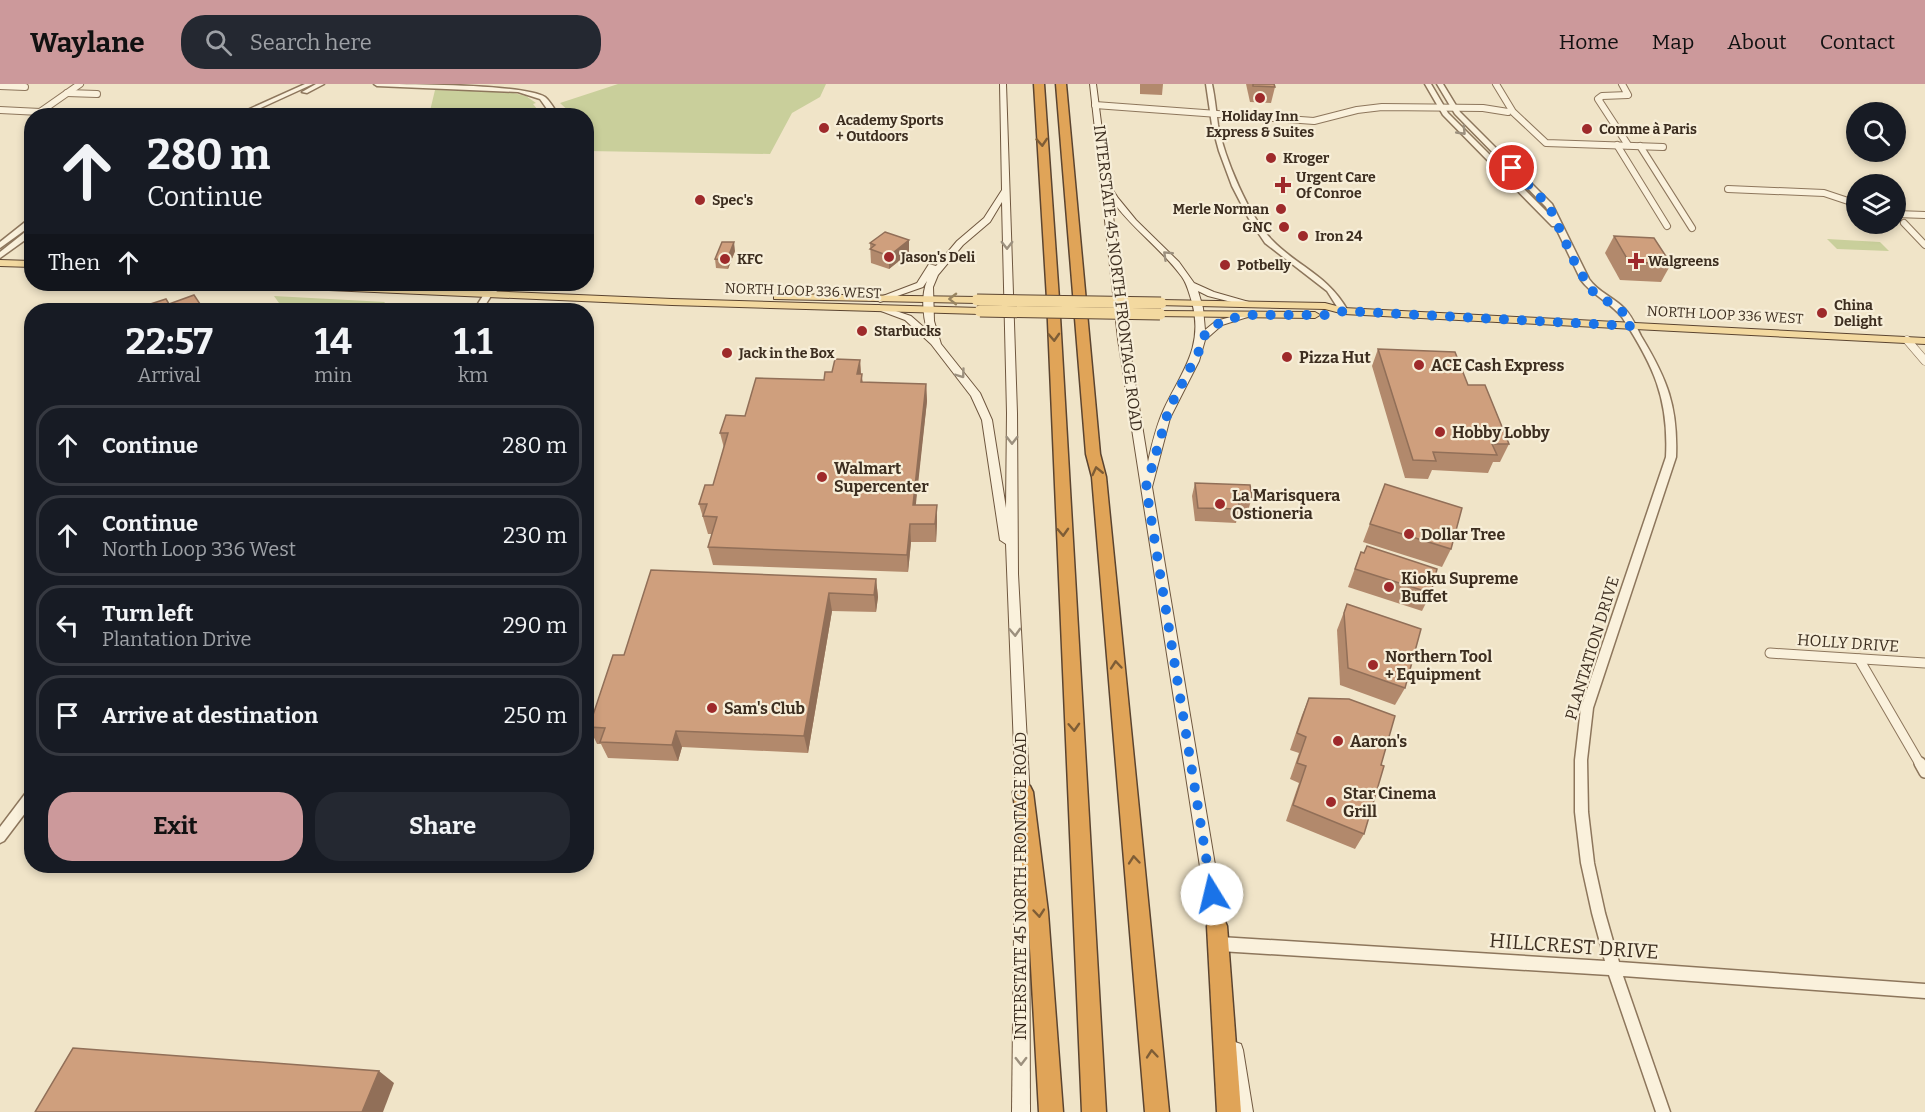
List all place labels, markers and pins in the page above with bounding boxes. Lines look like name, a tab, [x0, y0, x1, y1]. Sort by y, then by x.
marker: Holiday Inn Express & Suites	[1253, 91, 1267, 105]
place label: Holiday Inn Express & Suites	[1206, 108, 1314, 141]
place label: Academy Sports + Outdoors	[836, 112, 944, 145]
marker: Academy Sports + Outdoors	[817, 121, 831, 135]
place label: Comme à Paris	[1599, 121, 1697, 138]
marker: Comme à Paris	[1580, 122, 1594, 136]
pin	[1486, 142, 1537, 193]
place label: Kroger	[1283, 150, 1330, 167]
marker: Kroger	[1264, 151, 1278, 165]
place label: Urgent Care Of Conroe	[1296, 169, 1376, 202]
marker: Urgent Care Of Conroe	[1274, 176, 1292, 194]
place label: Spec's	[712, 192, 753, 209]
marker: Spec's	[693, 193, 707, 207]
place label: Merle Norman	[1173, 201, 1269, 218]
marker: Merle Norman	[1274, 202, 1288, 216]
place label: GNC	[1242, 219, 1272, 236]
marker: GNC	[1277, 220, 1291, 234]
place label: Iron 24	[1315, 228, 1363, 245]
marker: Iron 24	[1296, 229, 1310, 243]
place label: Jason's Deli	[900, 249, 976, 266]
marker: Jason's Deli	[882, 250, 896, 264]
place label: KFC	[737, 251, 763, 268]
marker: KFC	[718, 252, 732, 266]
place label: Walgreens	[1648, 253, 1719, 270]
marker: Walgreens	[1629, 254, 1643, 268]
place label: Potbelly	[1237, 257, 1291, 274]
marker: Potbelly	[1218, 258, 1232, 272]
place label: China Delight	[1834, 297, 1883, 330]
marker: China Delight	[1815, 306, 1829, 320]
place label: Starbucks	[874, 323, 941, 340]
marker: Starbucks	[855, 324, 869, 338]
place label: Jack in the Box	[738, 345, 834, 362]
marker: Jack in the Box	[720, 346, 734, 360]
place label: Pizza Hut	[1299, 348, 1371, 367]
marker: Pizza Hut	[1280, 350, 1294, 364]
place label: ACE Cash Express	[1431, 356, 1564, 375]
marker: ACE Cash Express	[1412, 358, 1426, 372]
place label: Hobby Lobby	[1452, 423, 1550, 442]
marker: Hobby Lobby	[1433, 425, 1447, 439]
place label: Walmart Supercenter	[834, 459, 929, 496]
marker: Walmart Supercenter	[815, 470, 829, 484]
place label: La Marisquera Ostioneria	[1232, 486, 1340, 523]
marker: La Marisquera Ostioneria	[1213, 497, 1227, 511]
place label: Dollar Tree	[1421, 525, 1505, 544]
marker: Dollar Tree	[1402, 527, 1416, 541]
place label: Kioku Supreme Buffet	[1401, 569, 1519, 606]
marker: Kioku Supreme Buffet	[1382, 580, 1396, 594]
place label: Northern Tool + Equipment	[1385, 647, 1492, 684]
marker: Northern Tool + Equipment	[1366, 658, 1380, 672]
place label: Sam's Club	[724, 699, 805, 718]
marker: Sam's Club	[705, 701, 719, 715]
place label: Aaron's	[1350, 732, 1407, 751]
marker: Aaron's	[1331, 734, 1345, 748]
place label: Star Cinema Grill	[1343, 784, 1436, 821]
marker: Star Cinema Grill	[1324, 795, 1338, 809]

